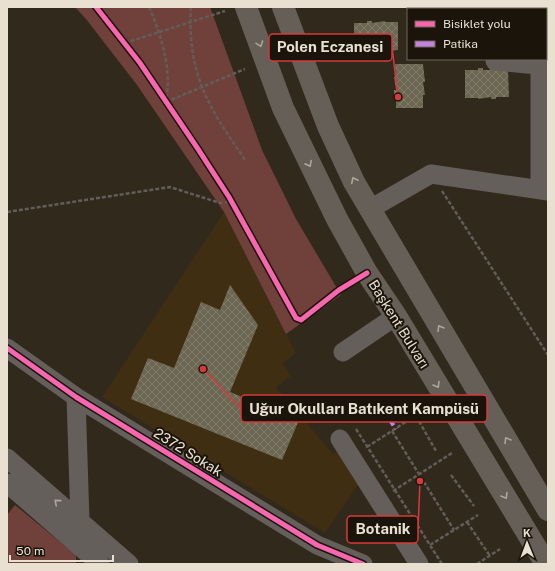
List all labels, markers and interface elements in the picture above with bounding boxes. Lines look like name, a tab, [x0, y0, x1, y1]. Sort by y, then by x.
legend	[407, 8, 547, 60]
text: Bisiklet yolu	[443, 17, 511, 31]
callout: Polen Eczanesi	[269, 34, 392, 61]
text: Patika	[443, 37, 478, 51]
text: Polen Eczanesi	[277, 38, 383, 55]
one-way arrow	[255, 40, 263, 47]
one-way arrow	[304, 160, 312, 167]
one-way arrow	[351, 177, 358, 184]
street label: Başkent Bulvarı	[365, 277, 433, 371]
one-way arrow	[438, 325, 445, 332]
one-way arrow	[433, 381, 440, 388]
callout: Uğur Okulları Batıkent Kampüsü	[241, 395, 487, 422]
text: Uğur Okulları Batıkent Kampüsü	[249, 400, 479, 417]
street label: 2372 Sokak	[151, 425, 225, 479]
one-way arrow	[504, 437, 511, 444]
one-way arrow	[500, 492, 507, 499]
one-way arrow	[54, 499, 62, 506]
callout: Botanik	[347, 516, 418, 543]
text: Botanik	[355, 520, 411, 537]
north arrow	[507, 523, 547, 563]
text: K	[523, 527, 531, 539]
scale bar	[10, 537, 113, 563]
text: 50 m	[16, 544, 44, 558]

